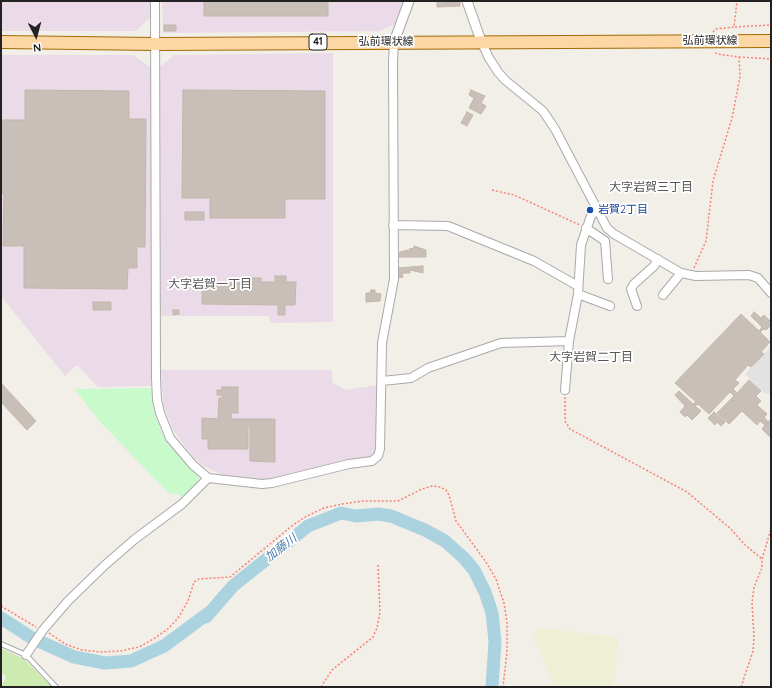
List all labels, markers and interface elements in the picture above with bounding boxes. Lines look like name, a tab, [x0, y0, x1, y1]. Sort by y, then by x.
north arrow	[16, 16, 56, 56]
road number: 41	[309, 34, 327, 50]
street label: 弘前環状線	[683, 34, 737, 48]
street label: 弘前環状線	[359, 35, 413, 49]
text: N	[32, 41, 42, 55]
district label: 大字岩賀三丁目	[609, 180, 693, 194]
place label: 岩賀2丁目	[598, 203, 648, 217]
marker: 岩賀2丁目	[585, 205, 595, 215]
district label: 大字岩賀一丁目	[168, 277, 252, 291]
district label: 大字岩賀二丁目	[549, 350, 633, 364]
water label: 加藤川	[262, 531, 300, 565]

